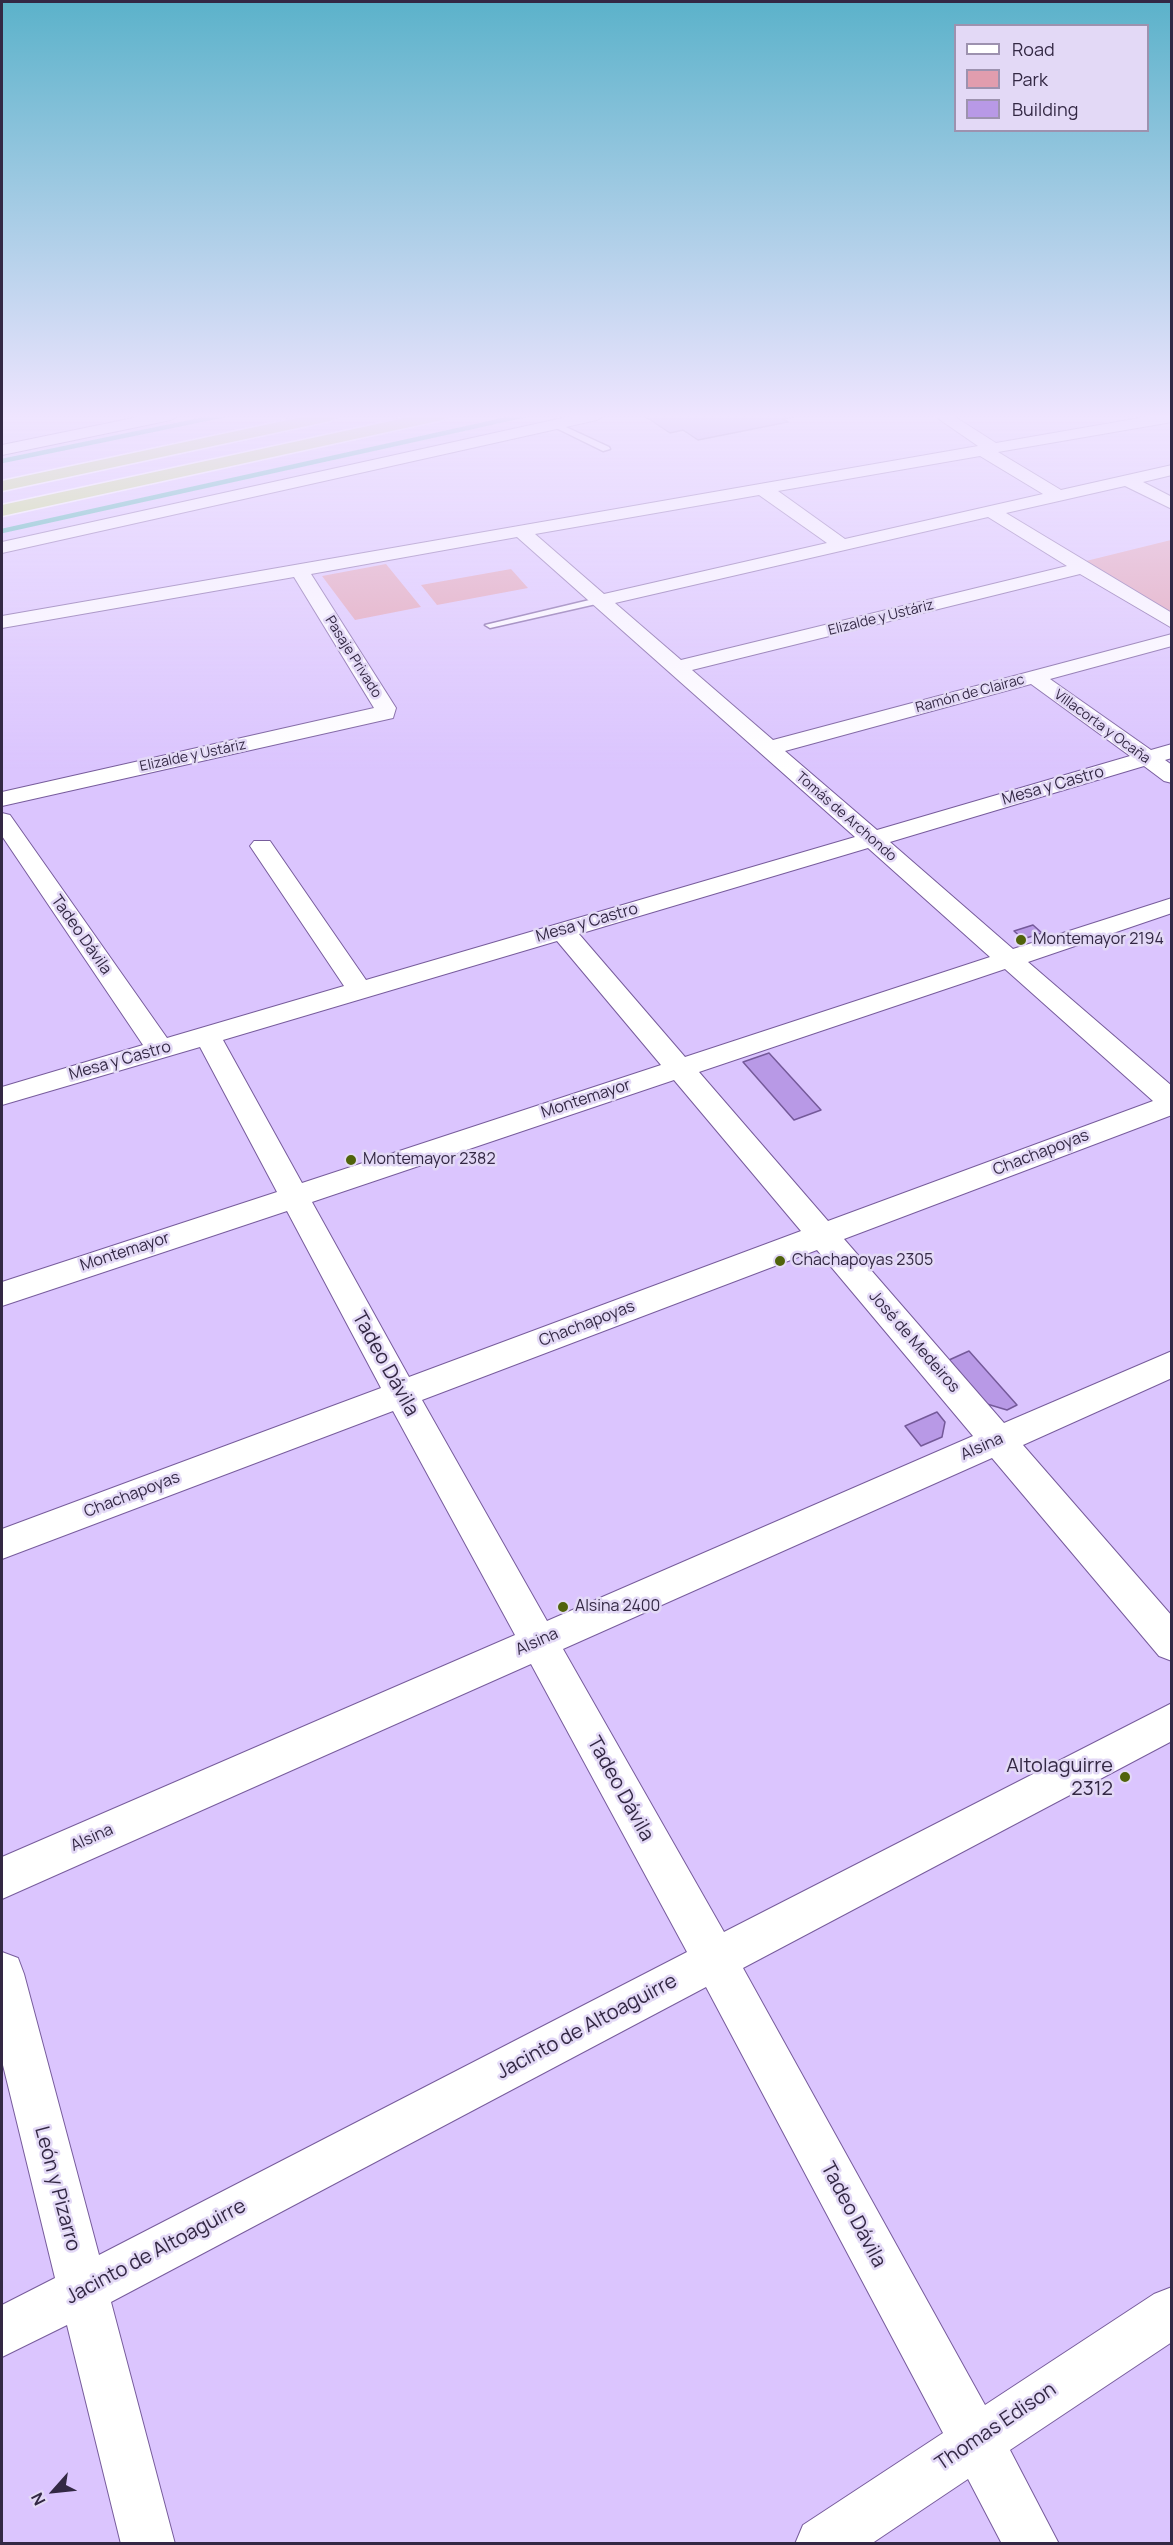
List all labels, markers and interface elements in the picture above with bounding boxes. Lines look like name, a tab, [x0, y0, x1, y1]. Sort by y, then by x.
legend	[954, 24, 1149, 132]
text: Road	[1012, 37, 1055, 61]
text: Park	[1012, 67, 1048, 91]
text: Building	[1012, 97, 1078, 121]
street label: Elizalde y Ustáriz	[826, 597, 936, 639]
street label: Pasaje Privado	[321, 613, 385, 701]
street label: Ramón de Clairac	[914, 671, 1026, 717]
street label: Villacorta y Ocaña	[1051, 686, 1153, 768]
street label: Elizalde y Ustáriz	[138, 737, 248, 775]
street label: Mesa y Castro	[1000, 762, 1106, 810]
street label: Tomás de Archondo	[792, 769, 900, 865]
street label: Tadeo Dávila	[47, 892, 115, 978]
street label: Mesa y Castro	[534, 899, 640, 947]
place label: Montemayor 2194	[1033, 930, 1164, 950]
marker: Montemayor 2194	[1014, 933, 1028, 947]
street label: Mesa y Castro	[67, 1037, 173, 1085]
street label: Montemayor	[539, 1076, 633, 1122]
street label: Chachapoyas	[990, 1126, 1092, 1180]
place label: Montemayor 2382	[363, 1150, 496, 1170]
marker: Montemayor 2382	[344, 1153, 358, 1167]
street label: Montemayor	[78, 1229, 172, 1275]
place label: Chachapoyas 2305	[792, 1251, 933, 1271]
marker: Chachapoyas 2305	[773, 1254, 787, 1268]
street label: José de Medeiros	[865, 1287, 963, 1397]
street label: Chachapoyas	[536, 1297, 638, 1351]
street label: Tadeo Dávila	[346, 1308, 424, 1420]
street label: Alsina	[958, 1429, 1006, 1465]
street label: Chachapoyas	[81, 1468, 183, 1522]
place label: Alsina 2400	[575, 1597, 660, 1617]
marker: Alsina 2400	[556, 1600, 570, 1614]
street label: Alsina	[513, 1624, 561, 1660]
street label: Tadeo Dávila	[581, 1733, 659, 1845]
place label: Altolaguirre 2312	[1006, 1754, 1113, 1801]
marker: Altolaguirre 2312	[1118, 1770, 1132, 1784]
street label: Alsina	[68, 1820, 116, 1856]
street label: Jacinto de Altoaguirre	[493, 1969, 681, 2085]
street label: León y Pizarro	[29, 2124, 85, 2254]
street label: Tadeo Dávila	[815, 2158, 891, 2272]
street label: Jacinto de Altoaguirre	[62, 2194, 250, 2310]
street label: Thomas Edison	[931, 2378, 1061, 2476]
north arrow	[24, 2461, 84, 2521]
text: N	[26, 2489, 50, 2509]

